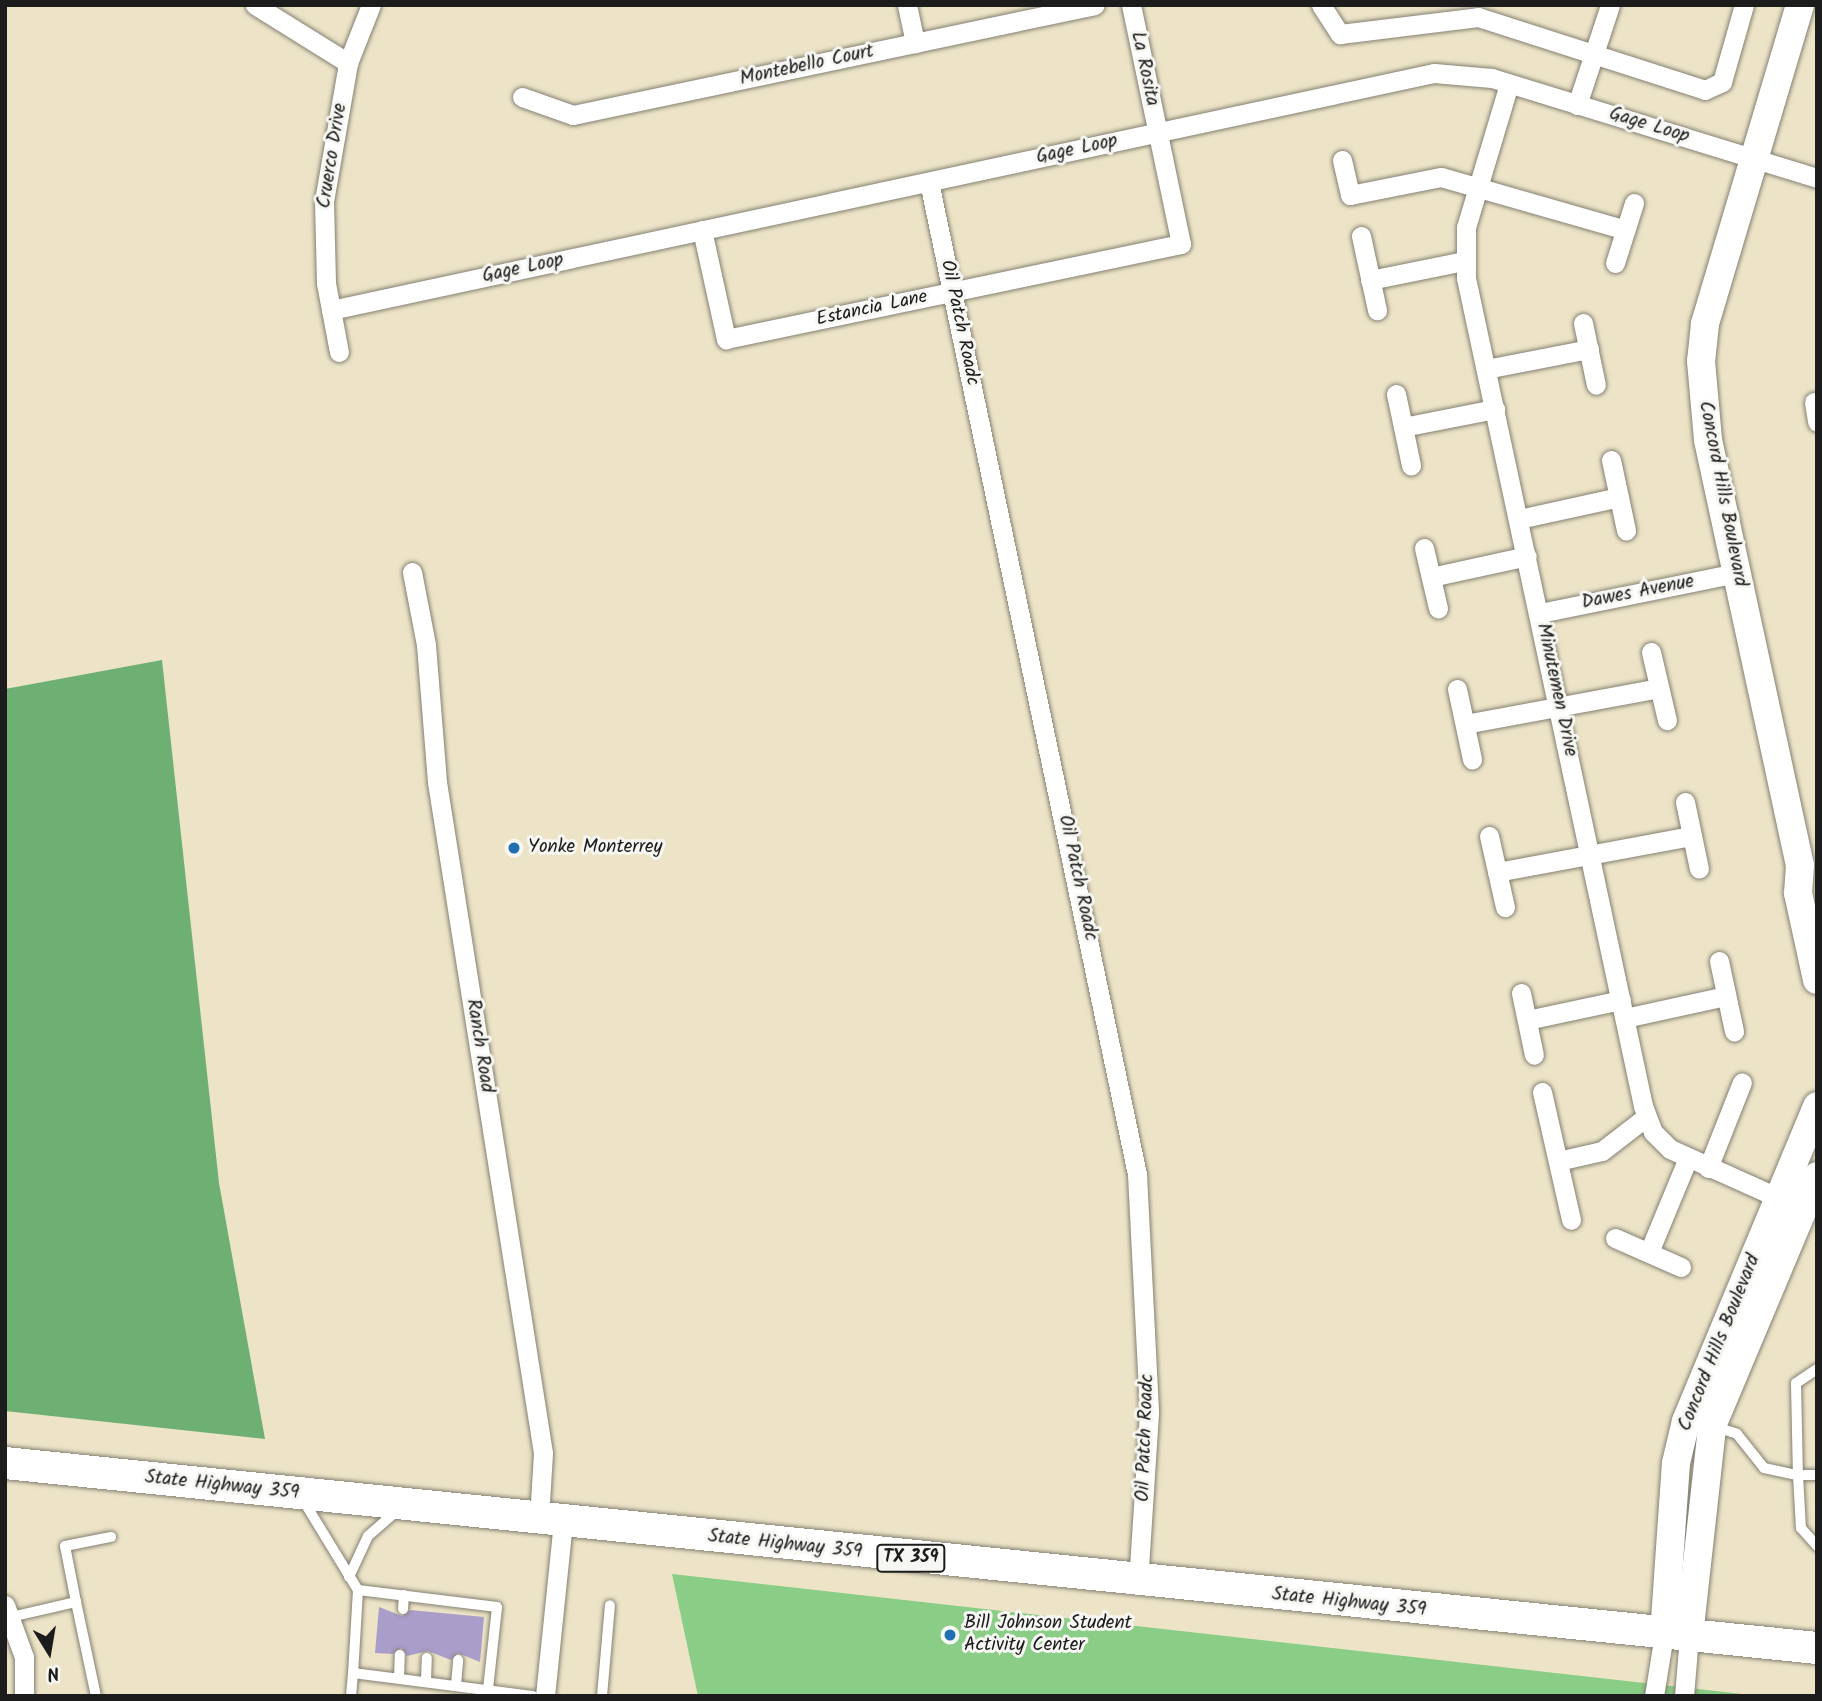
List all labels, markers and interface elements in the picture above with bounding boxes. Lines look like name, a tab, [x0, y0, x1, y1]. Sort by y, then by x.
street label: La Rosita	[1125, 30, 1163, 108]
street label: Montebello Court	[738, 41, 876, 91]
street label: Cruerco Drive	[313, 102, 353, 210]
street label: Gage Loop	[1606, 103, 1692, 149]
street label: Gage Loop	[1034, 130, 1120, 170]
street label: Gage Loop	[480, 249, 566, 289]
street label: Oil Patch Roadc	[935, 258, 983, 388]
street label: Estancia Lane	[814, 286, 930, 332]
street label: Concord Hills Boulevard	[1693, 399, 1751, 589]
street label: Dawes Avenue	[1580, 571, 1696, 615]
street label: Minutemen Drive	[1531, 621, 1581, 759]
street label: Oil Patch Roadc	[1053, 813, 1101, 943]
place label: Yonke Monterrey	[528, 837, 662, 859]
marker: Yonke Monterrey	[506, 840, 522, 856]
street label: Ranch Road	[460, 998, 498, 1094]
street label: Concord Hills Boulevard	[1674, 1251, 1766, 1435]
street label: Oil Patch Roadc	[1132, 1374, 1160, 1502]
street label: State Highway 359	[144, 1467, 300, 1505]
street label: State Highway 359	[707, 1526, 863, 1564]
road number: TX 359	[876, 1544, 946, 1573]
street label: State Highway 359	[1271, 1584, 1427, 1622]
place label: Bill Johnson Student Activity Center	[964, 1613, 1132, 1657]
north arrow	[14, 1617, 84, 1687]
marker: Bill Johnson Student Activity Center	[942, 1627, 958, 1643]
text: N	[44, 1657, 62, 1688]

